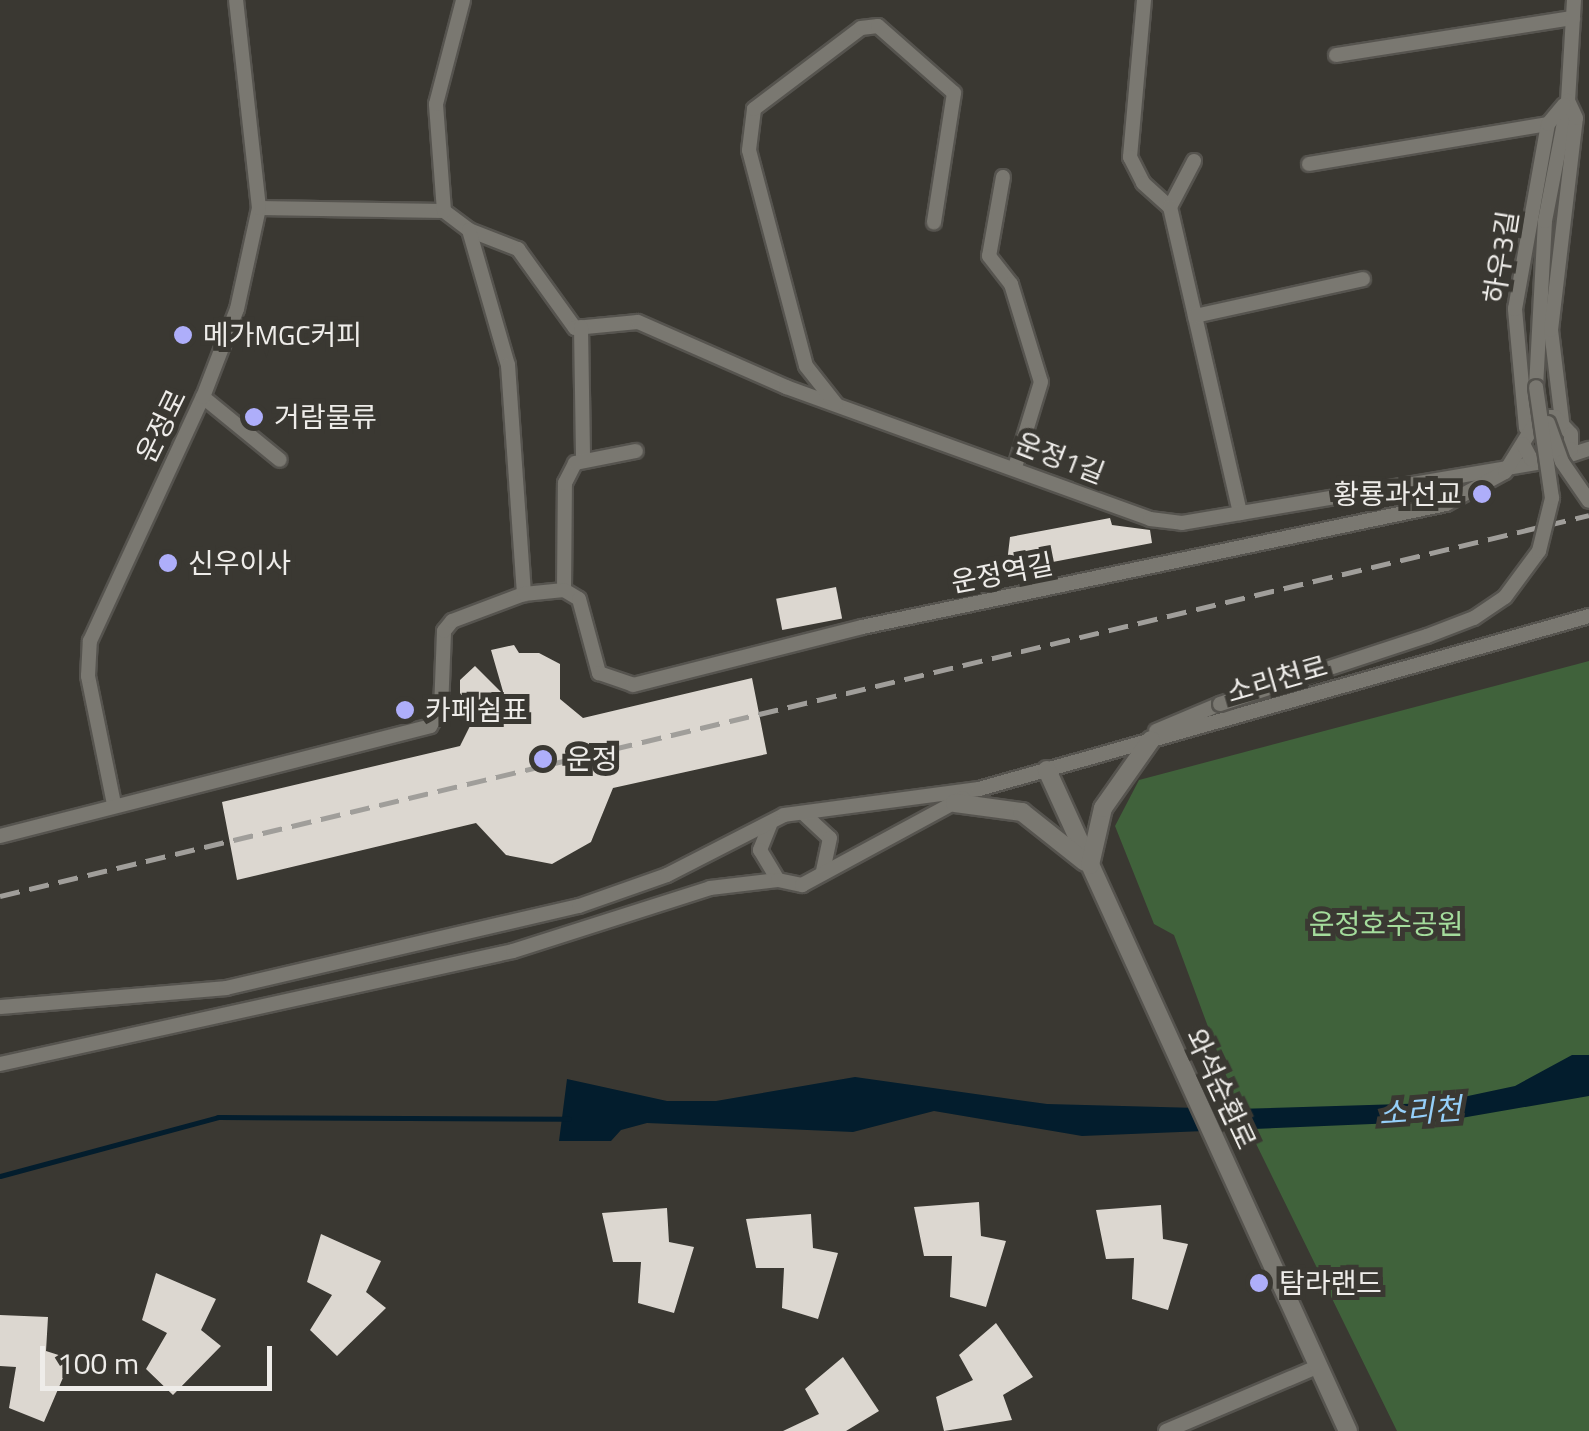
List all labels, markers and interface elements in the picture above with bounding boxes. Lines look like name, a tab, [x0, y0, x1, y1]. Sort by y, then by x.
street label: 하우3길	[1477, 208, 1525, 306]
place label: 메가MGC커피	[203, 318, 362, 352]
marker: 메가MGC커피	[172, 324, 194, 346]
street label: 운정로	[129, 384, 193, 468]
place label: 거람물류	[274, 400, 377, 434]
marker: 거람물류	[243, 406, 265, 428]
street label: 운정1길	[1011, 426, 1109, 490]
place label: 황룡과선교	[1333, 477, 1462, 511]
marker: 황룡과선교	[1471, 483, 1493, 505]
place label: 신우이사	[188, 546, 291, 580]
street label: 운정역길	[948, 547, 1056, 599]
marker: 신우이사	[157, 552, 179, 574]
street label: 소리천로	[1223, 649, 1331, 709]
place label: 카페쉼표	[425, 693, 528, 727]
marker: 카페쉼표	[394, 699, 416, 721]
place label: 운정	[566, 742, 618, 776]
marker: 운정	[530, 746, 556, 772]
park label: 운정호수공원	[1309, 907, 1463, 941]
street label: 와석순환로	[1179, 1024, 1263, 1154]
water label: 소리천	[1377, 1090, 1463, 1132]
place label: 탐라랜드	[1279, 1266, 1382, 1300]
marker: 탐라랜드	[1248, 1272, 1270, 1294]
scale bar	[45, 1326, 278, 1388]
text: 100 m	[57, 1340, 139, 1386]

